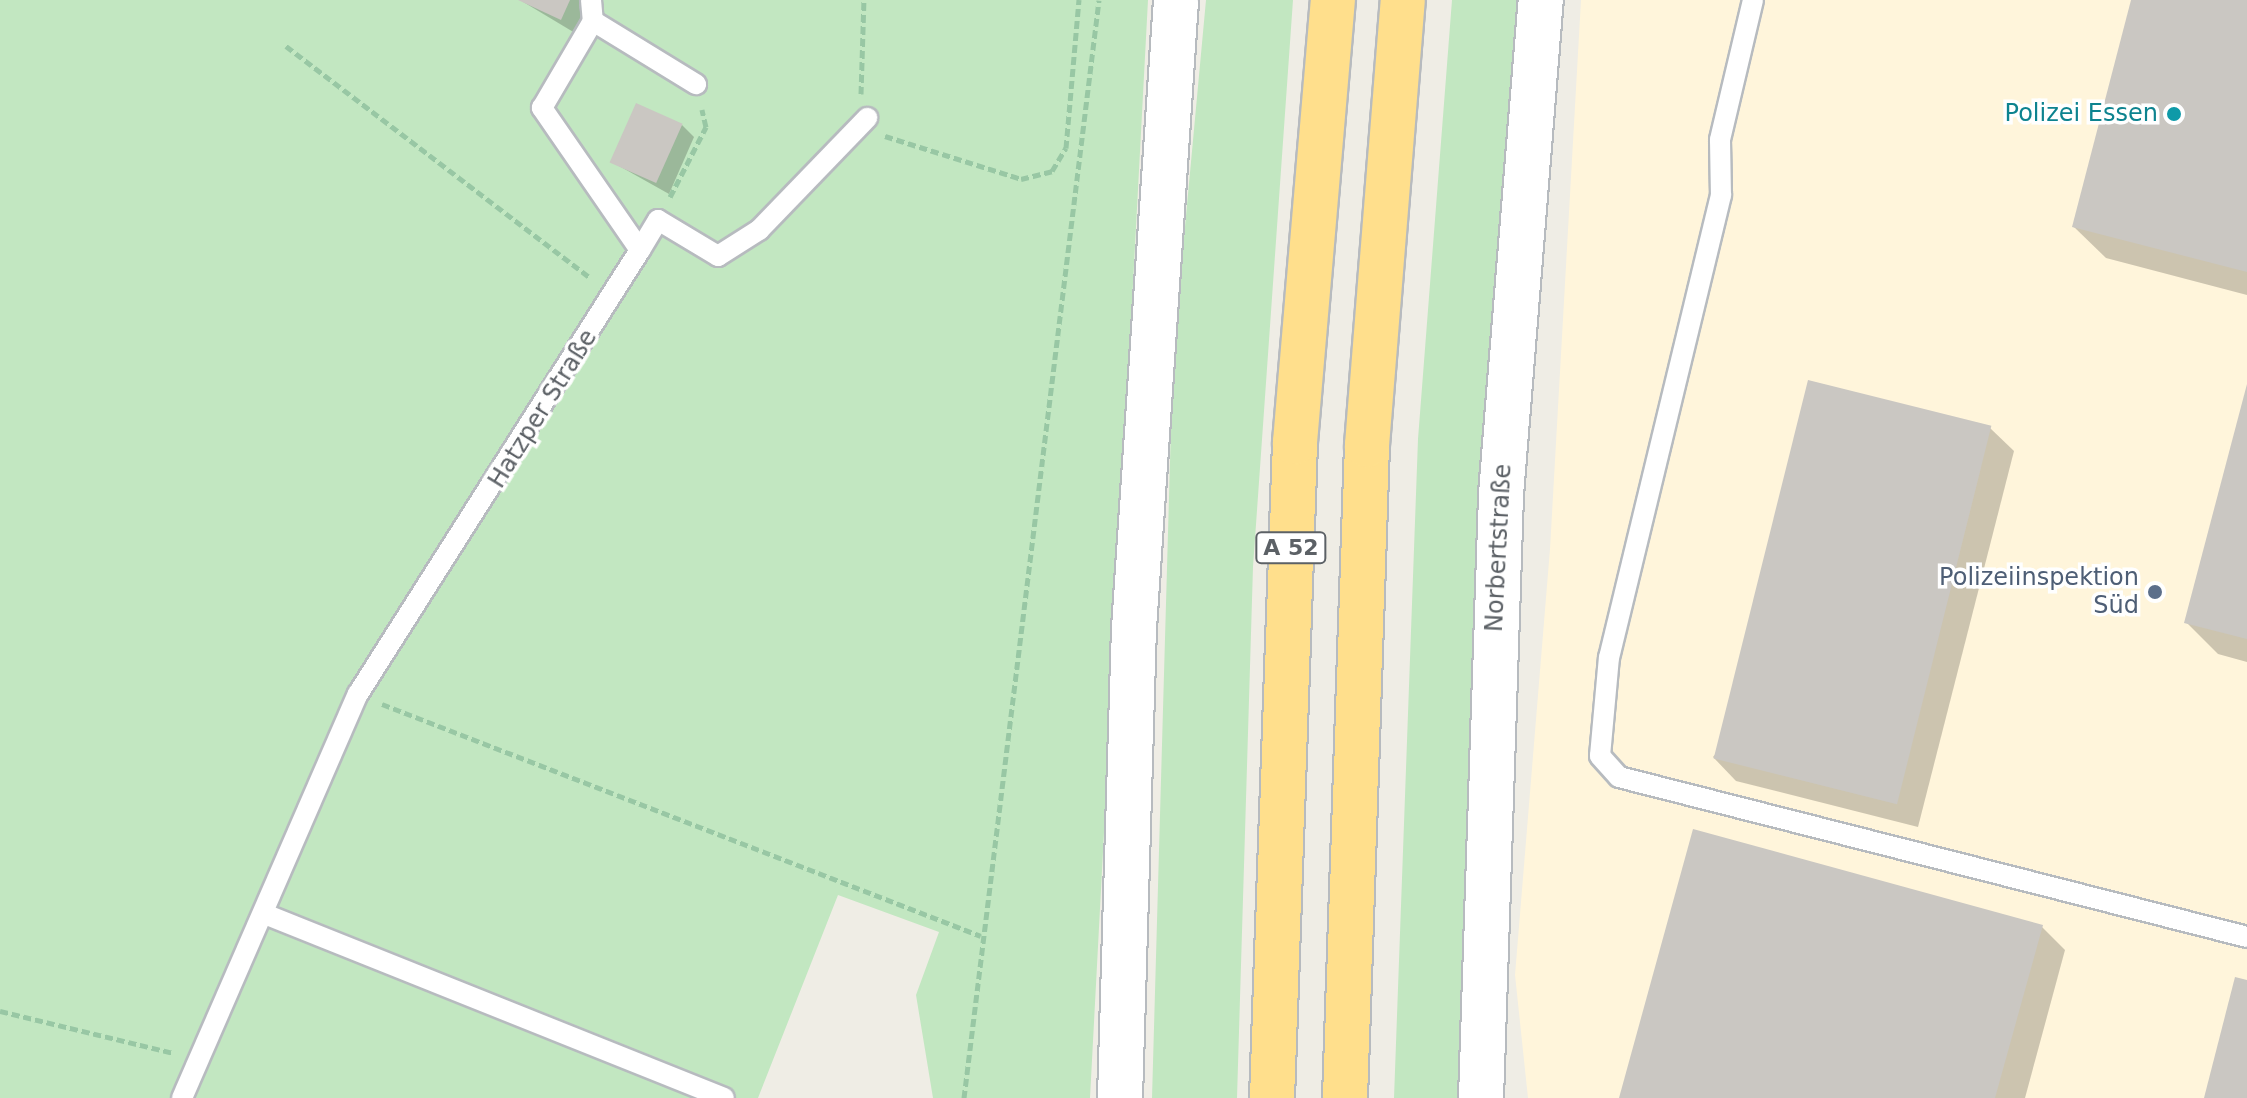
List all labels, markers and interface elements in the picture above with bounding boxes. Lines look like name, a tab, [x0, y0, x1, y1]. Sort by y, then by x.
place label: Polizei Essen	[2005, 100, 2158, 128]
marker: Polizei Essen	[2165, 105, 2183, 123]
street label: Hatzper Straße	[483, 324, 603, 494]
street label: Norbertstraße	[1480, 463, 1518, 633]
road number: A 52	[1255, 530, 1327, 566]
place label: Polizeiinspektion Süd	[1939, 564, 2139, 620]
marker: Polizeiinspektion Süd	[2146, 583, 2164, 601]

